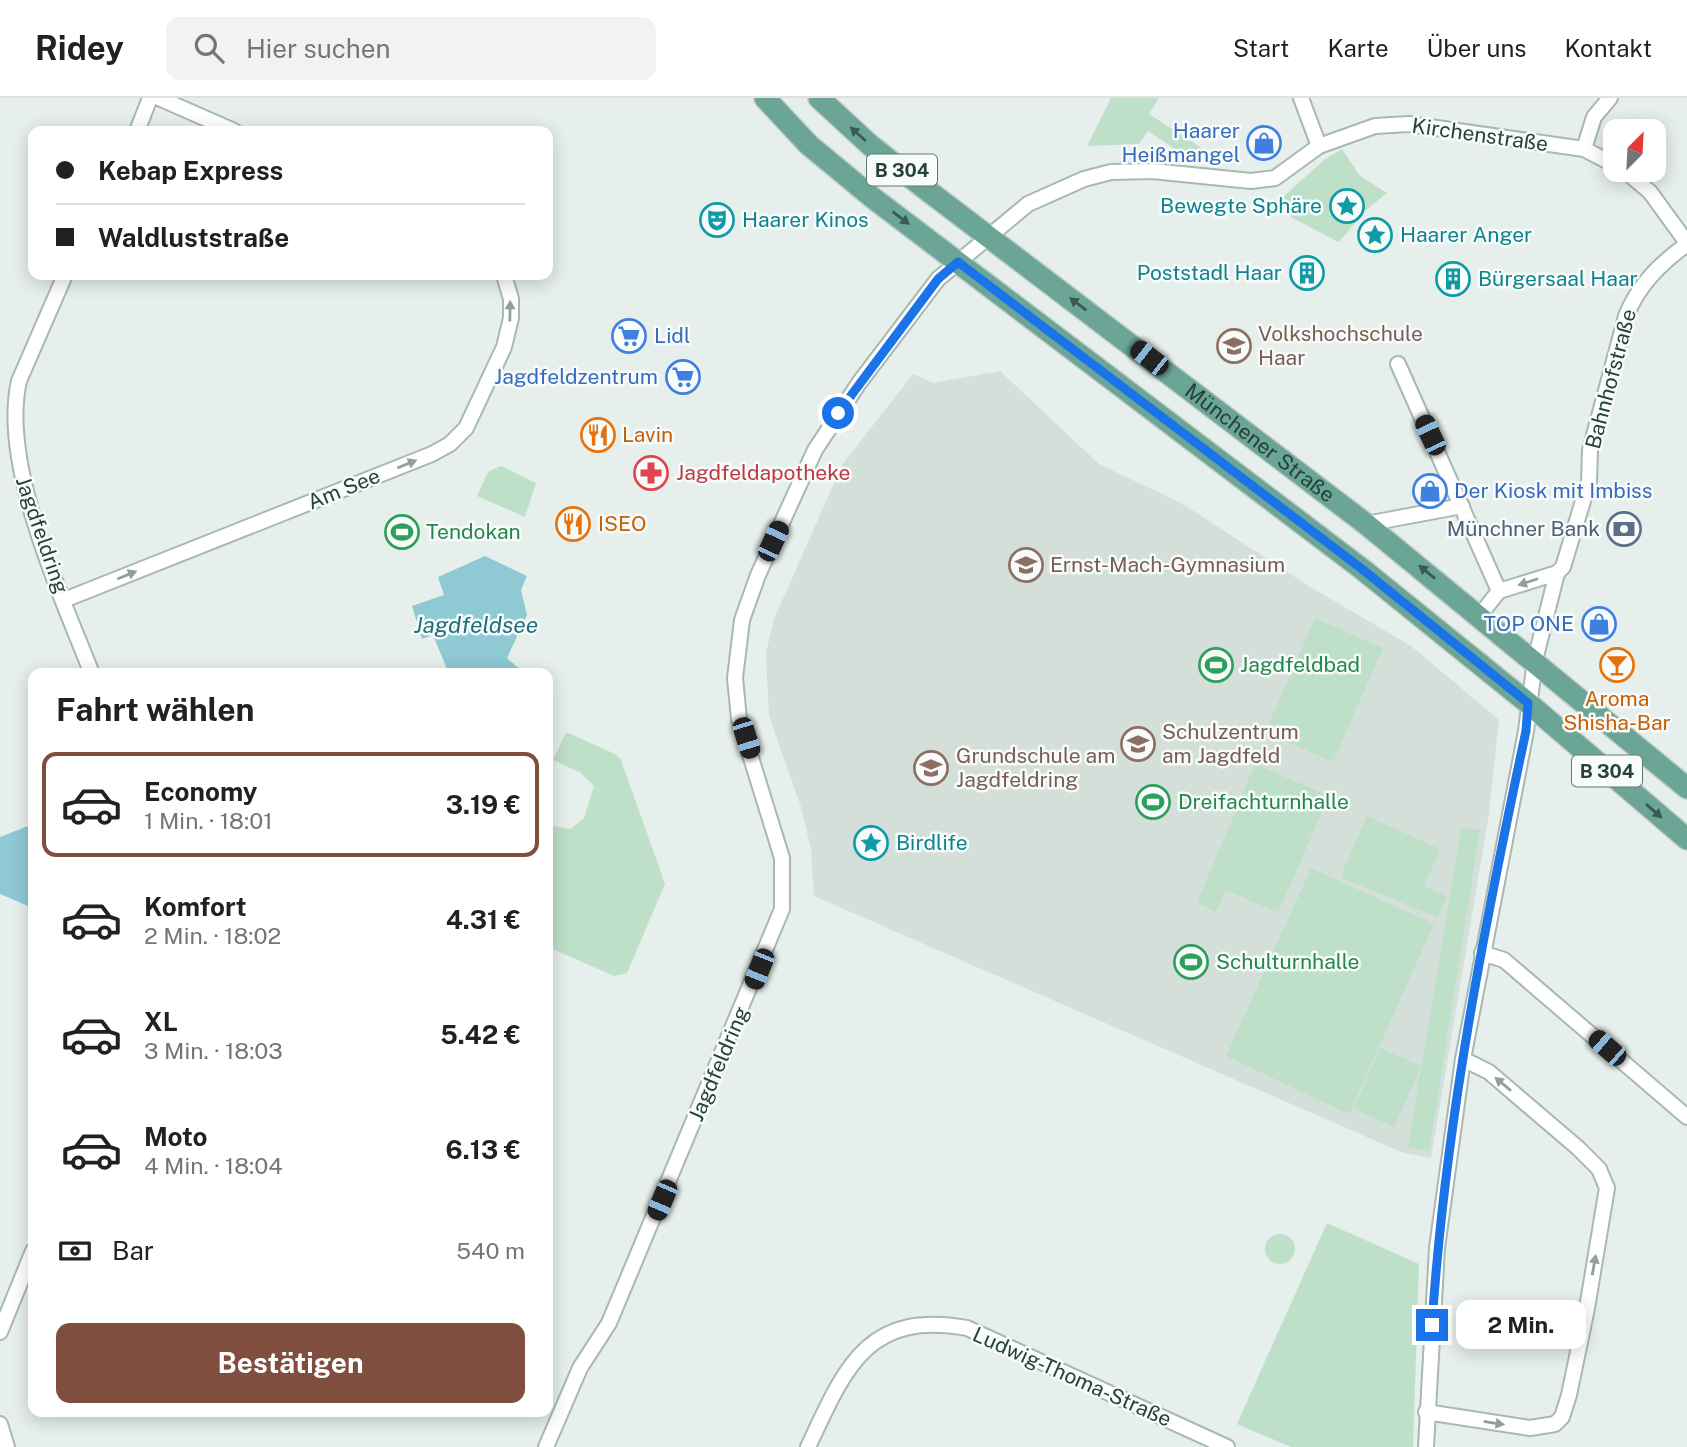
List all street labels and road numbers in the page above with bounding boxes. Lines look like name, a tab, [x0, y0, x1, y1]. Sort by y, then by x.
street label: Kirchenstraße	[1410, 113, 1550, 156]
road number: B 304	[867, 155, 937, 186]
street label: Bahnhofstraße	[1580, 306, 1641, 452]
street label: Münchener Straße	[1180, 378, 1340, 508]
street label: Am See	[304, 463, 384, 514]
street label: Jagdfeldring	[11, 473, 74, 597]
road number: B 304	[1572, 756, 1642, 786]
street label: Jagdfeldring	[683, 1003, 754, 1125]
street label: Ludwig-Thoma-Straße	[969, 1321, 1176, 1432]

